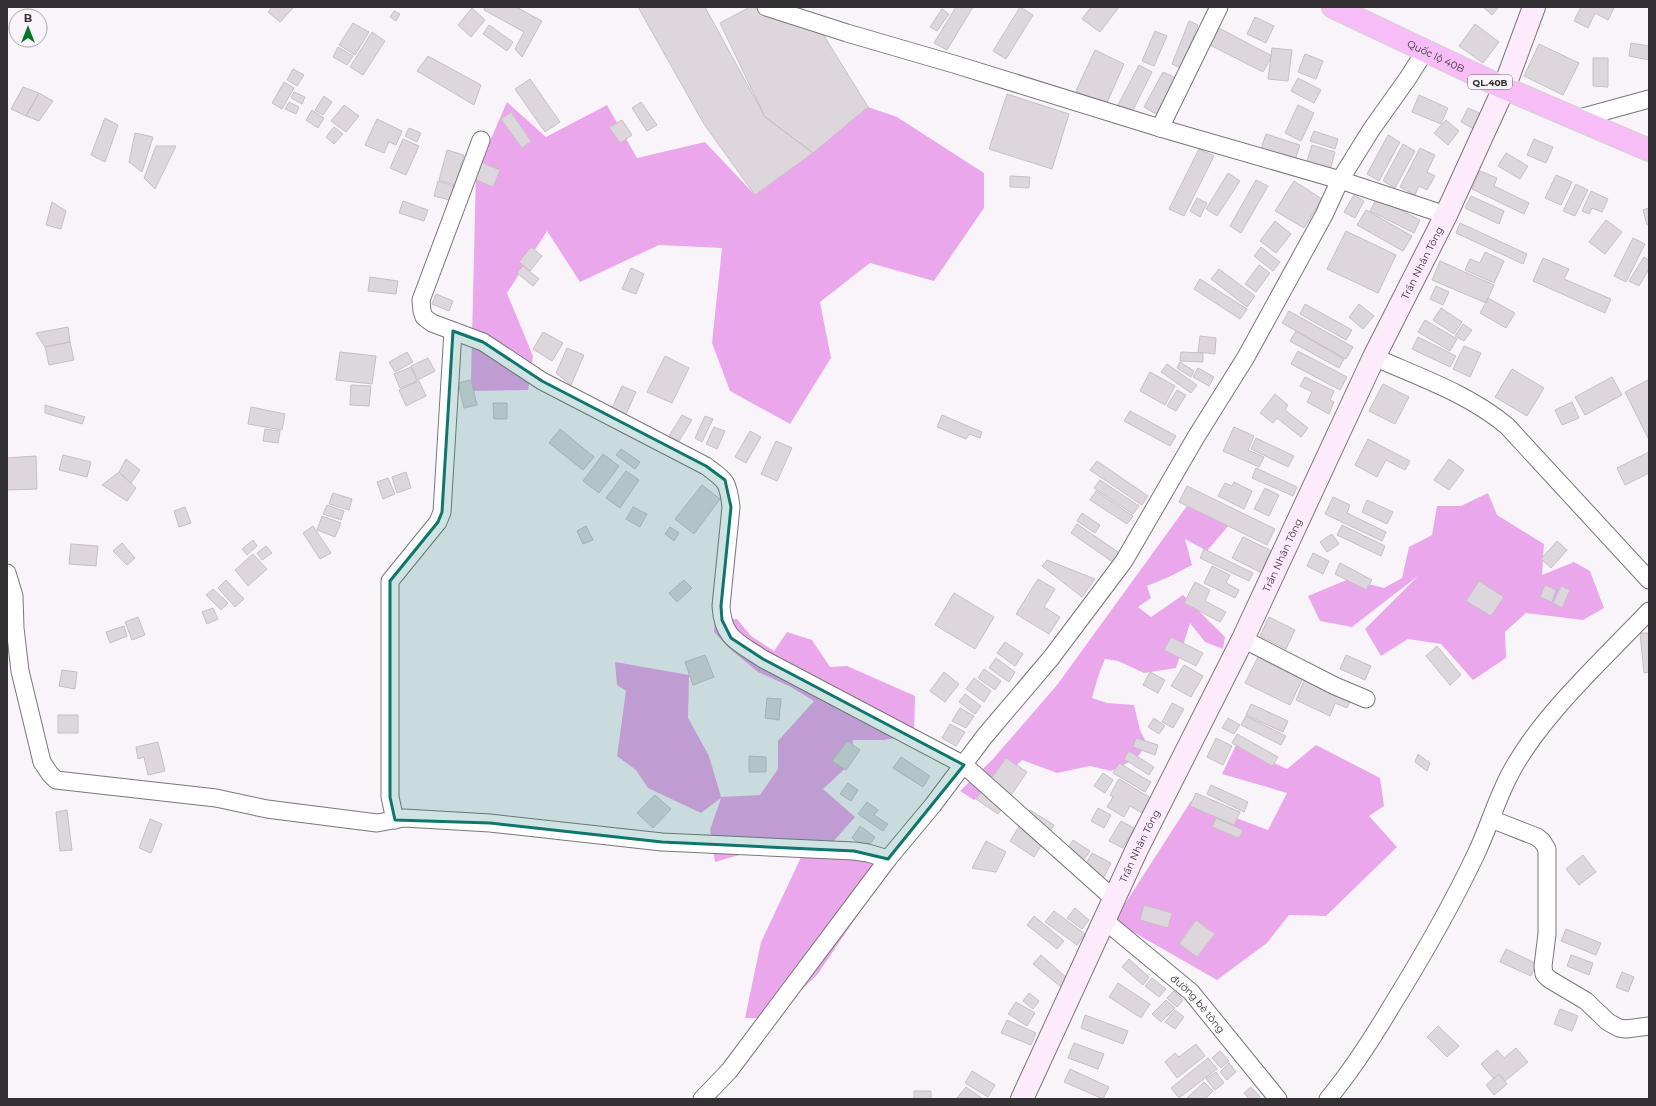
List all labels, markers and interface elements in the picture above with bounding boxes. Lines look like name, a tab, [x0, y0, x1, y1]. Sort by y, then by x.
north arrow	[8, 8, 48, 48]
text: B	[24, 11, 32, 25]
street label: Quốc lộ 40B	[1405, 37, 1467, 75]
road number: QL.40B	[1468, 75, 1512, 89]
street label: Trần Nhân Tông	[1398, 224, 1446, 301]
street label: Trần Nhân Tông	[1259, 516, 1305, 594]
street label: Trần Nhân Tông	[1116, 807, 1163, 885]
street label: đường bê tông	[1168, 971, 1228, 1035]

